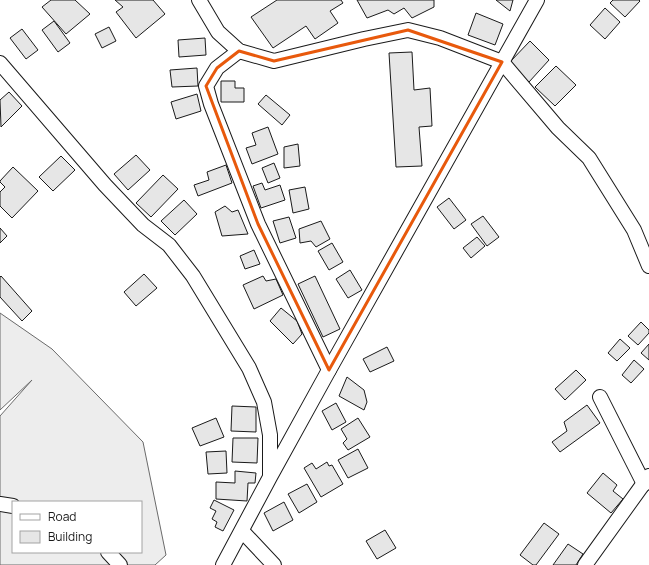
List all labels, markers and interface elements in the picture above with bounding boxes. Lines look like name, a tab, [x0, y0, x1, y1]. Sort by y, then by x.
legend	[12, 501, 142, 553]
text: Road	[48, 508, 76, 525]
text: Building	[48, 528, 92, 545]

